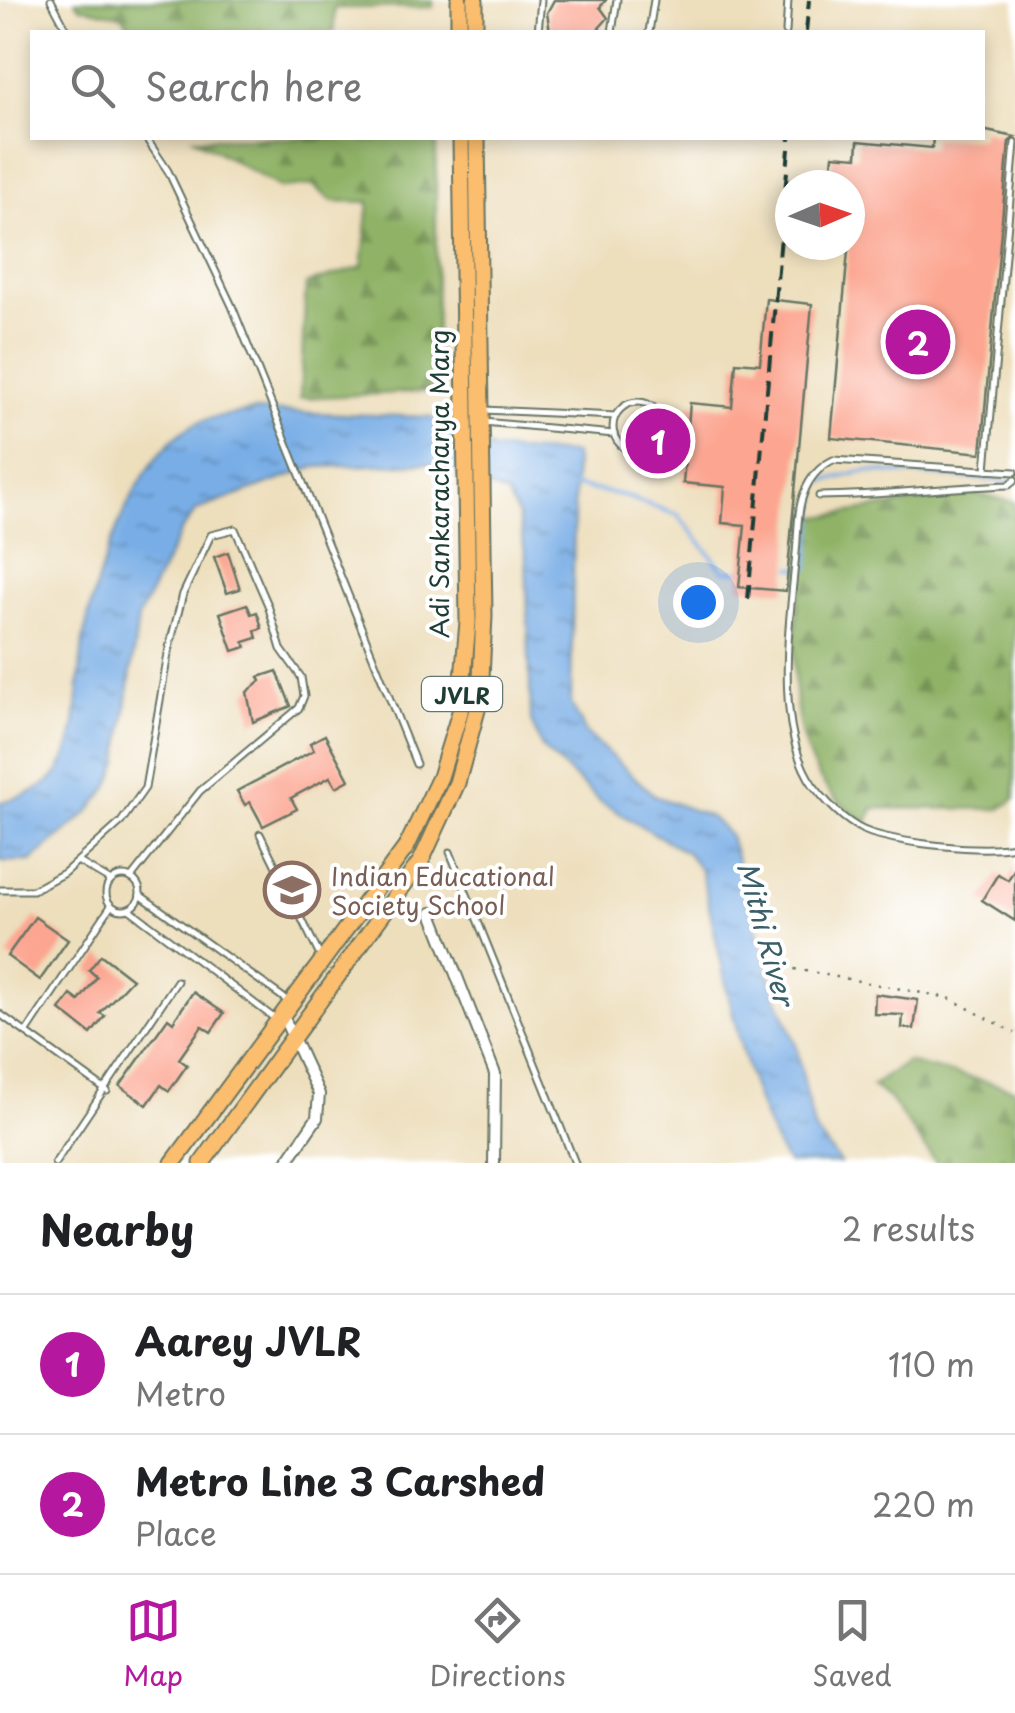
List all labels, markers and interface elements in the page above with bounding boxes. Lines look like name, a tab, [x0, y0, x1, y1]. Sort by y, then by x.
search box	[30, 30, 985, 140]
text: Search here	[145, 57, 362, 114]
icon: search	[65, 58, 120, 113]
north arrow	[775, 170, 865, 260]
pin: 2	[886, 304, 950, 380]
street label: Adi Sankaracharya Marg	[420, 330, 458, 638]
pin: 1	[626, 404, 690, 478]
your location	[673, 577, 724, 628]
road number: JVLR	[422, 677, 502, 711]
water label: Mithi River	[727, 856, 808, 1013]
place label: Indian Educational Society School	[331, 857, 555, 924]
school or university icon: Indian Educational Society School	[262, 860, 322, 920]
text: Nearby	[40, 1197, 194, 1260]
text: 2 results	[842, 1204, 975, 1252]
text: Aarey JVLR	[135, 1312, 361, 1369]
text: 1	[65, 1340, 80, 1388]
text: 110 m	[888, 1340, 975, 1388]
text: Metro	[135, 1369, 226, 1417]
text: Metro Line 3 Carshed	[135, 1452, 545, 1509]
text: 2	[61, 1480, 84, 1528]
text: 220 m	[872, 1480, 975, 1528]
text: Place	[135, 1509, 217, 1557]
tab: Map	[123, 1593, 183, 1696]
tab: Directions	[430, 1593, 566, 1696]
tab: Saved	[812, 1593, 892, 1696]

